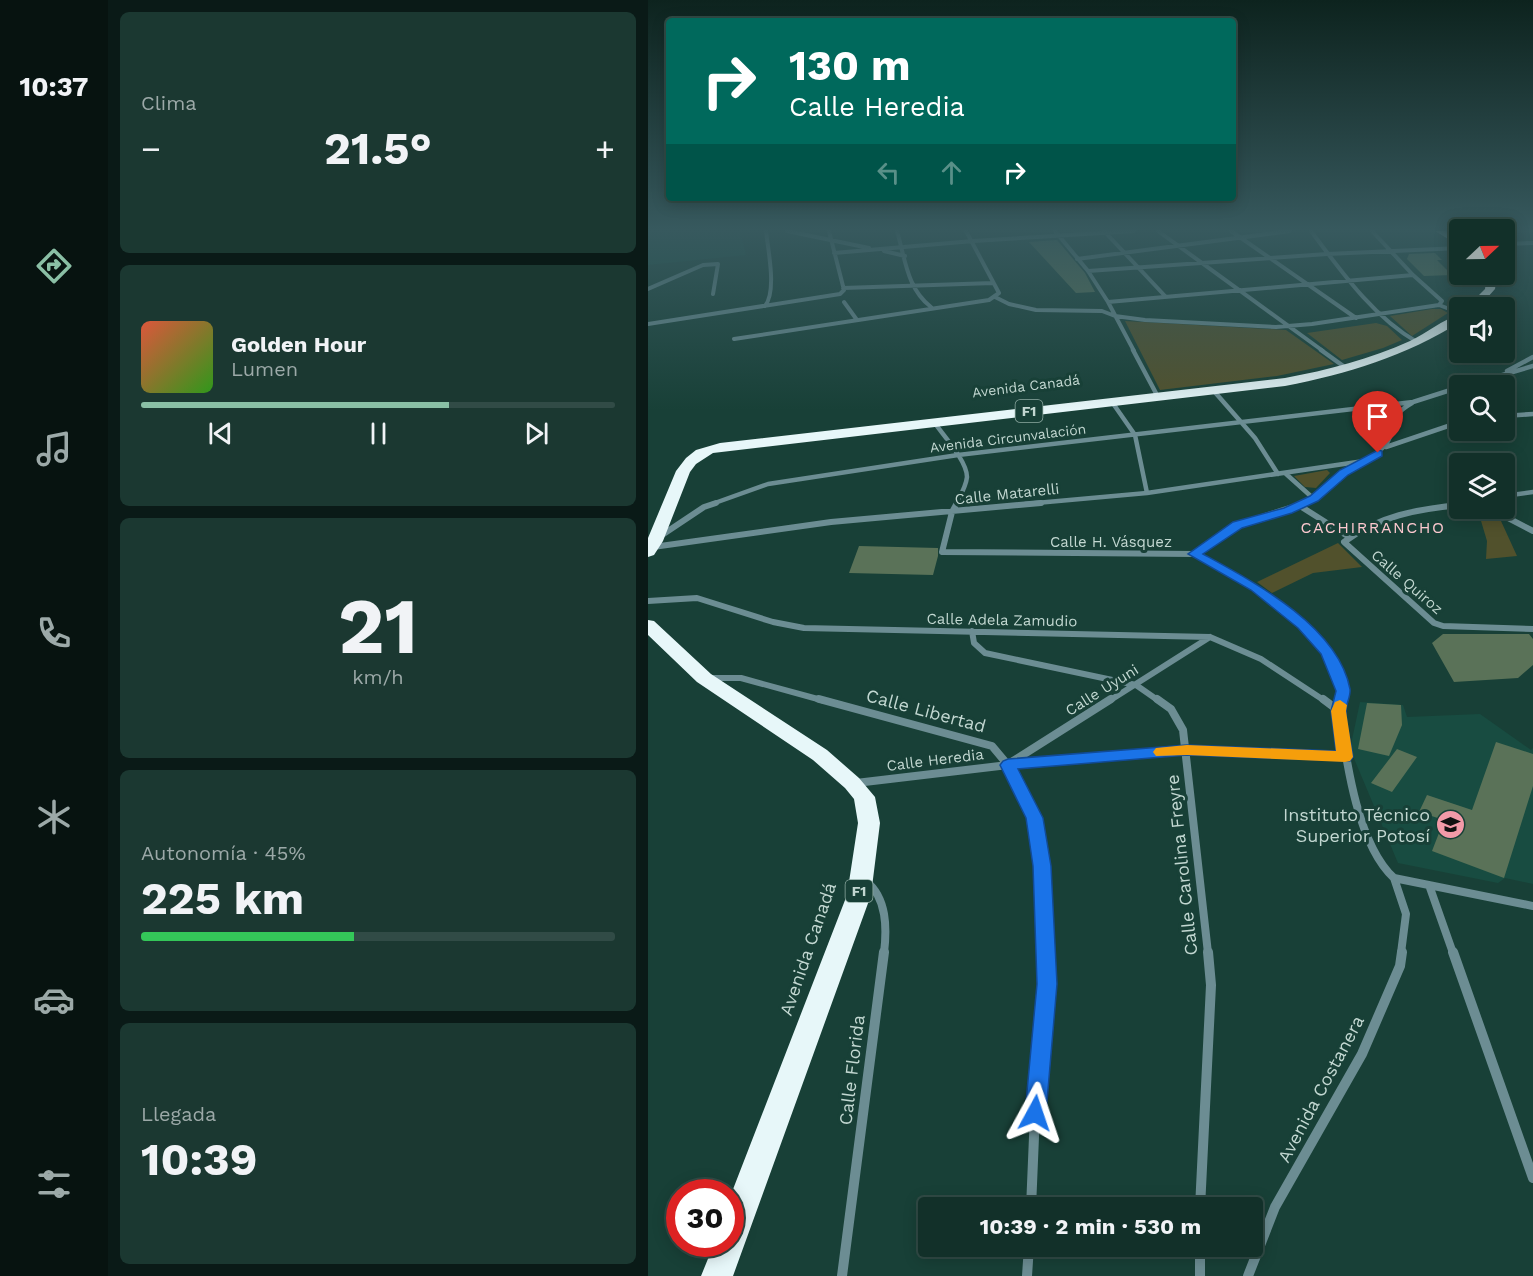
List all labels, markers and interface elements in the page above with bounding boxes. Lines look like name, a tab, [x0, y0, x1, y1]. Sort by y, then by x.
text: 130 m	[789, 41, 911, 90]
icon: right	[690, 42, 768, 120]
text: 10:37	[20, 71, 88, 103]
text: Clima	[141, 91, 197, 115]
text: Calle Heredia	[789, 91, 965, 123]
text: 21.5°	[324, 122, 432, 175]
text: −	[141, 129, 161, 168]
text: +	[595, 129, 615, 168]
icon: left	[872, 156, 905, 189]
icon: ahead	[935, 156, 968, 189]
icon: right	[998, 156, 1031, 189]
north arrow	[1449, 219, 1515, 285]
map controls	[1449, 219, 1515, 519]
icon: directions	[33, 245, 75, 287]
button: sound	[1449, 297, 1515, 363]
text: Golden Hour	[231, 332, 366, 357]
text: Lumen	[231, 357, 298, 381]
street label: Avenida Canadá	[971, 371, 1081, 401]
button: search	[1449, 375, 1515, 441]
pin	[1352, 391, 1403, 453]
road number: F1	[1016, 400, 1042, 422]
icon: arrive	[1361, 400, 1394, 433]
icon: previous	[204, 417, 237, 450]
icon: pause	[362, 417, 395, 450]
icon: next	[520, 417, 553, 450]
street label: Avenida Circunvalación	[929, 420, 1087, 456]
icon: music	[33, 428, 75, 470]
button: layers	[1449, 453, 1515, 519]
street label: Calle Matarelli	[954, 480, 1060, 508]
district label: CACHIRRANCHO	[1301, 518, 1445, 537]
street label: Calle H. Vásquez	[1050, 533, 1172, 551]
street label: Calle Quiroz	[1368, 546, 1446, 618]
text: 21	[338, 580, 418, 672]
street label: Calle Adela Zamudio	[927, 610, 1077, 630]
icon: phone	[33, 612, 75, 654]
street label: Calle Uyuni	[1062, 660, 1142, 720]
text: km/h	[352, 665, 404, 689]
street label: Calle Libertad	[864, 684, 988, 737]
street label: Calle Heredia	[885, 745, 985, 775]
street label: Calle Carolina Freyre	[1162, 774, 1201, 957]
icon: climate	[33, 796, 75, 838]
place label: Instituto Técnico Superior Potosí	[1283, 804, 1430, 846]
school or university icon: Instituto Técnico Superior Potosí	[1435, 809, 1467, 841]
text: Autonomía · 45%	[141, 841, 306, 865]
text: 225 km	[141, 872, 304, 925]
street label: Avenida Canadá	[775, 879, 840, 1018]
road number: F1	[846, 880, 872, 902]
icon: car	[33, 979, 75, 1021]
street label: Avenida Costanera	[1273, 1012, 1368, 1166]
street label: Calle Florida	[834, 1014, 869, 1126]
position arrow	[1003, 1081, 1067, 1145]
text: Llegada	[141, 1102, 216, 1126]
text: 10:39	[141, 1133, 257, 1186]
icon: filters	[33, 1163, 75, 1205]
speed limit sign: 30	[666, 1179, 744, 1257]
text: 10:39 · 2 min · 530 m	[980, 1214, 1201, 1239]

